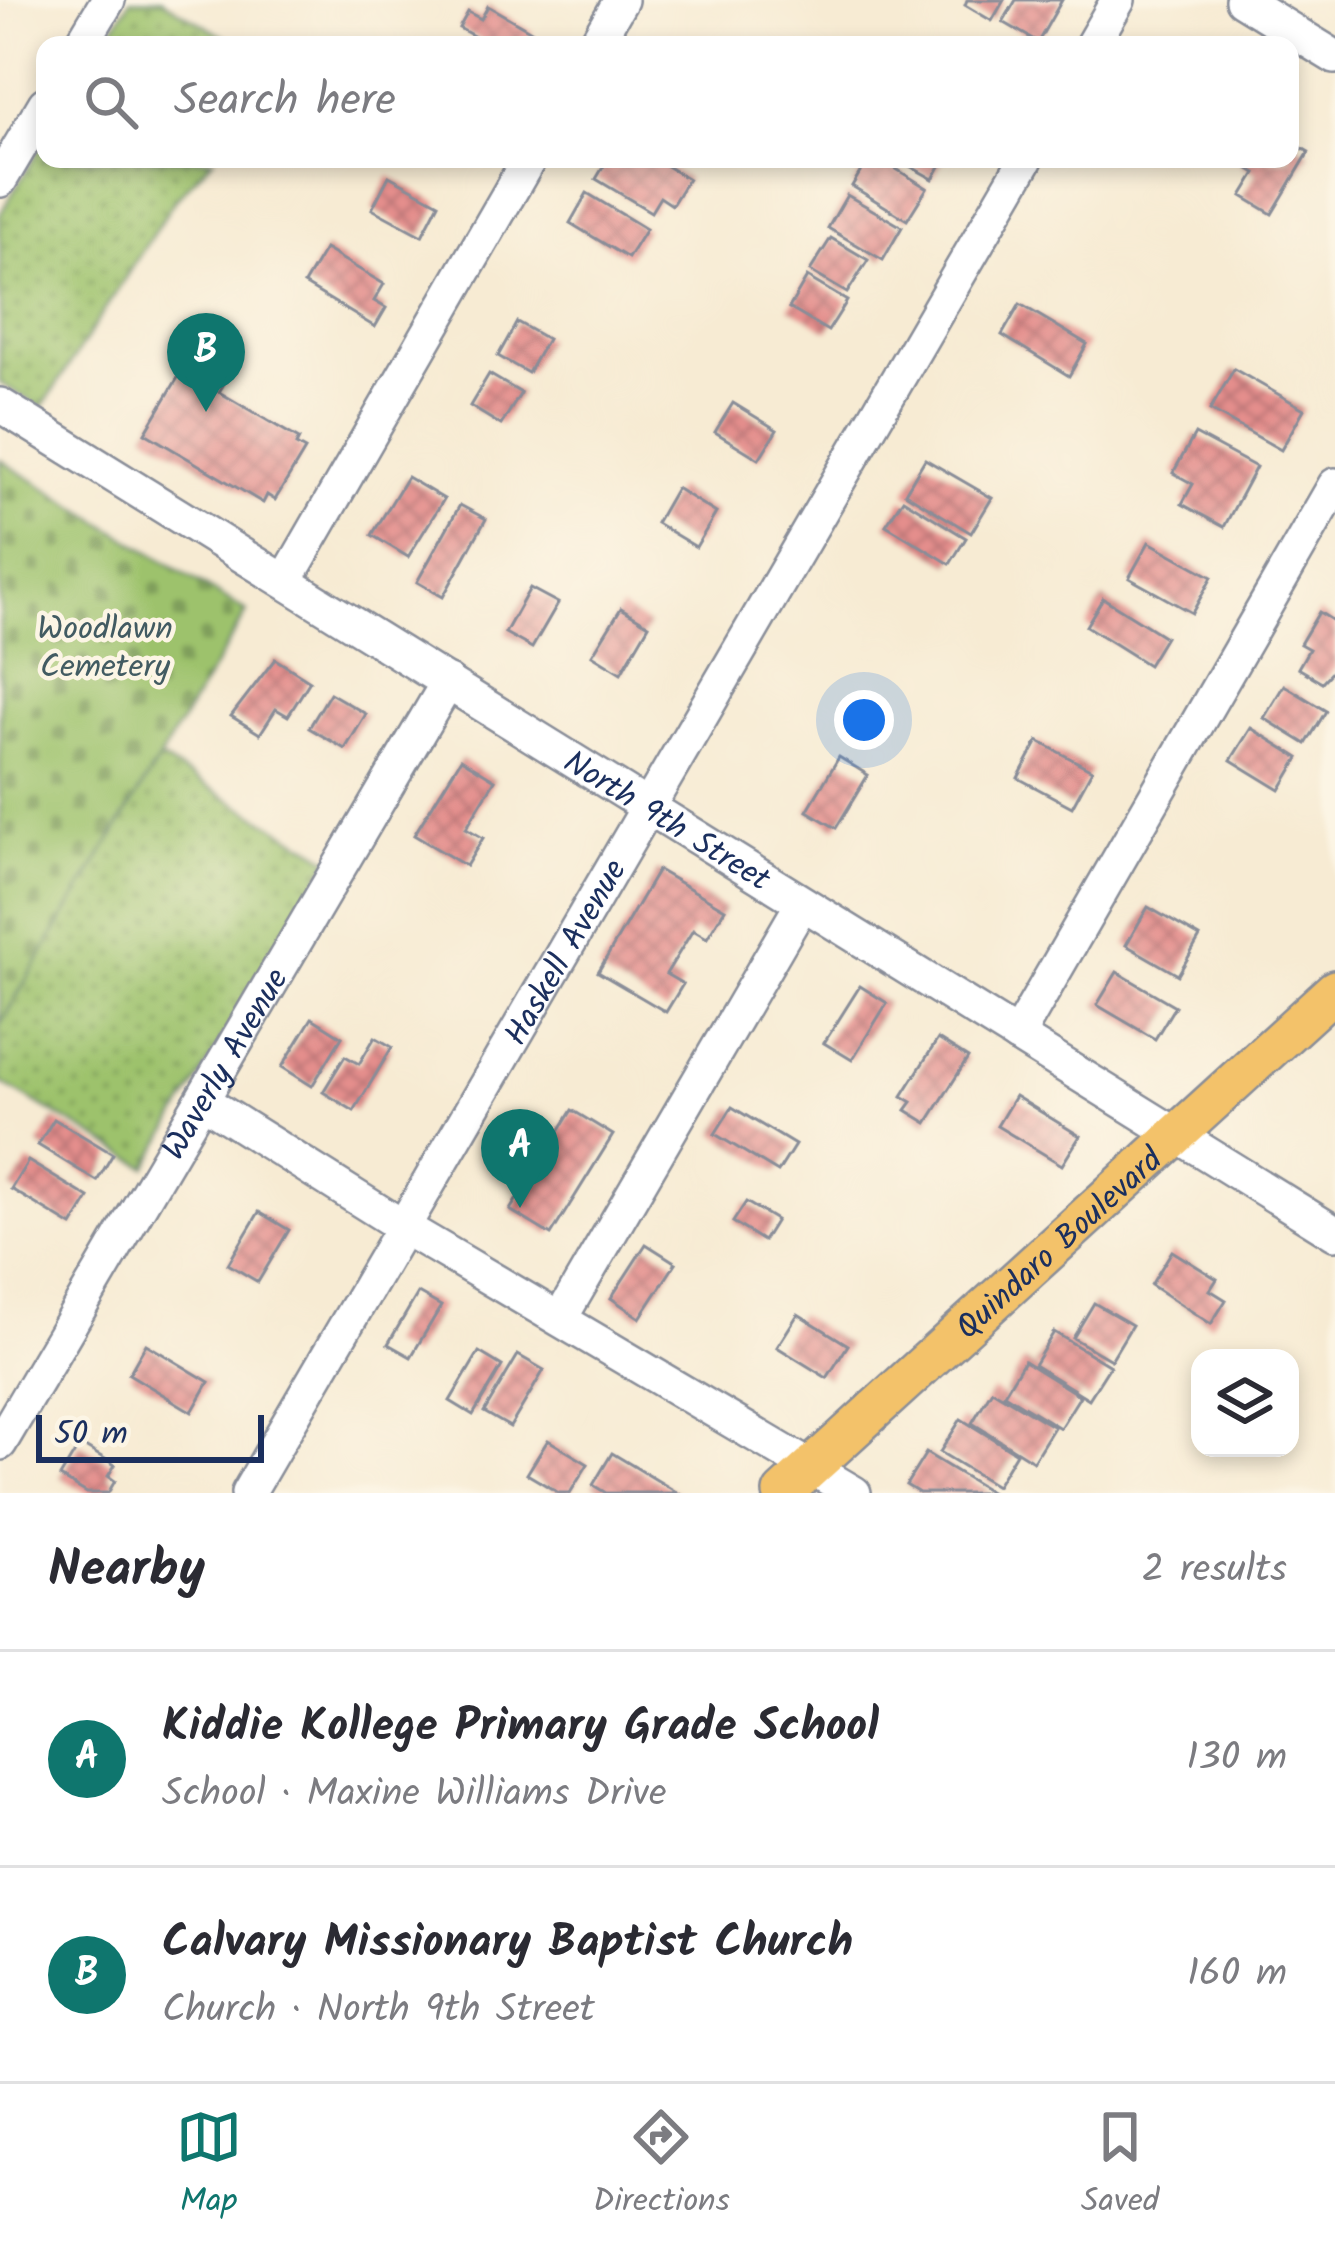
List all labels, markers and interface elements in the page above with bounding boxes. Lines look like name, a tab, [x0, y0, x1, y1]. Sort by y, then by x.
search box	[36, 36, 1299, 168]
text: Search here	[174, 66, 396, 138]
icon: search	[78, 69, 144, 135]
pin: B	[167, 313, 245, 412]
park label: Woodlawn Cemetery	[37, 604, 173, 695]
your location	[834, 690, 894, 750]
street label: North 9th Street	[552, 738, 781, 907]
street label: Haskell Avenue	[491, 850, 642, 1057]
street label: Waverly Avenue	[149, 959, 304, 1171]
pin: A	[481, 1109, 559, 1208]
street label: Quindaro Boulevard	[944, 1135, 1177, 1354]
map controls	[1191, 1349, 1299, 1457]
button: layers	[1191, 1349, 1299, 1457]
scale bar	[36, 1409, 264, 1462]
text: 50 m	[54, 1409, 128, 1462]
text: Nearby	[48, 1531, 205, 1612]
text: 2 results	[1142, 1540, 1287, 1602]
text: Kiddie Kollege Primary Grade School	[162, 1692, 879, 1764]
text: A	[75, 1728, 99, 1790]
text: 130 m	[1186, 1728, 1287, 1790]
text: School · Maxine Williams Drive	[162, 1764, 666, 1826]
text: Calvary Missionary Baptist Church	[162, 1908, 853, 1980]
text: B	[75, 1944, 99, 2006]
text: 160 m	[1187, 1944, 1287, 2006]
text: Church · North 9th Street	[162, 1980, 595, 2042]
tab: Map	[176, 2104, 242, 2229]
tab: Directions	[593, 2104, 730, 2229]
tab: Saved	[1081, 2104, 1159, 2229]

